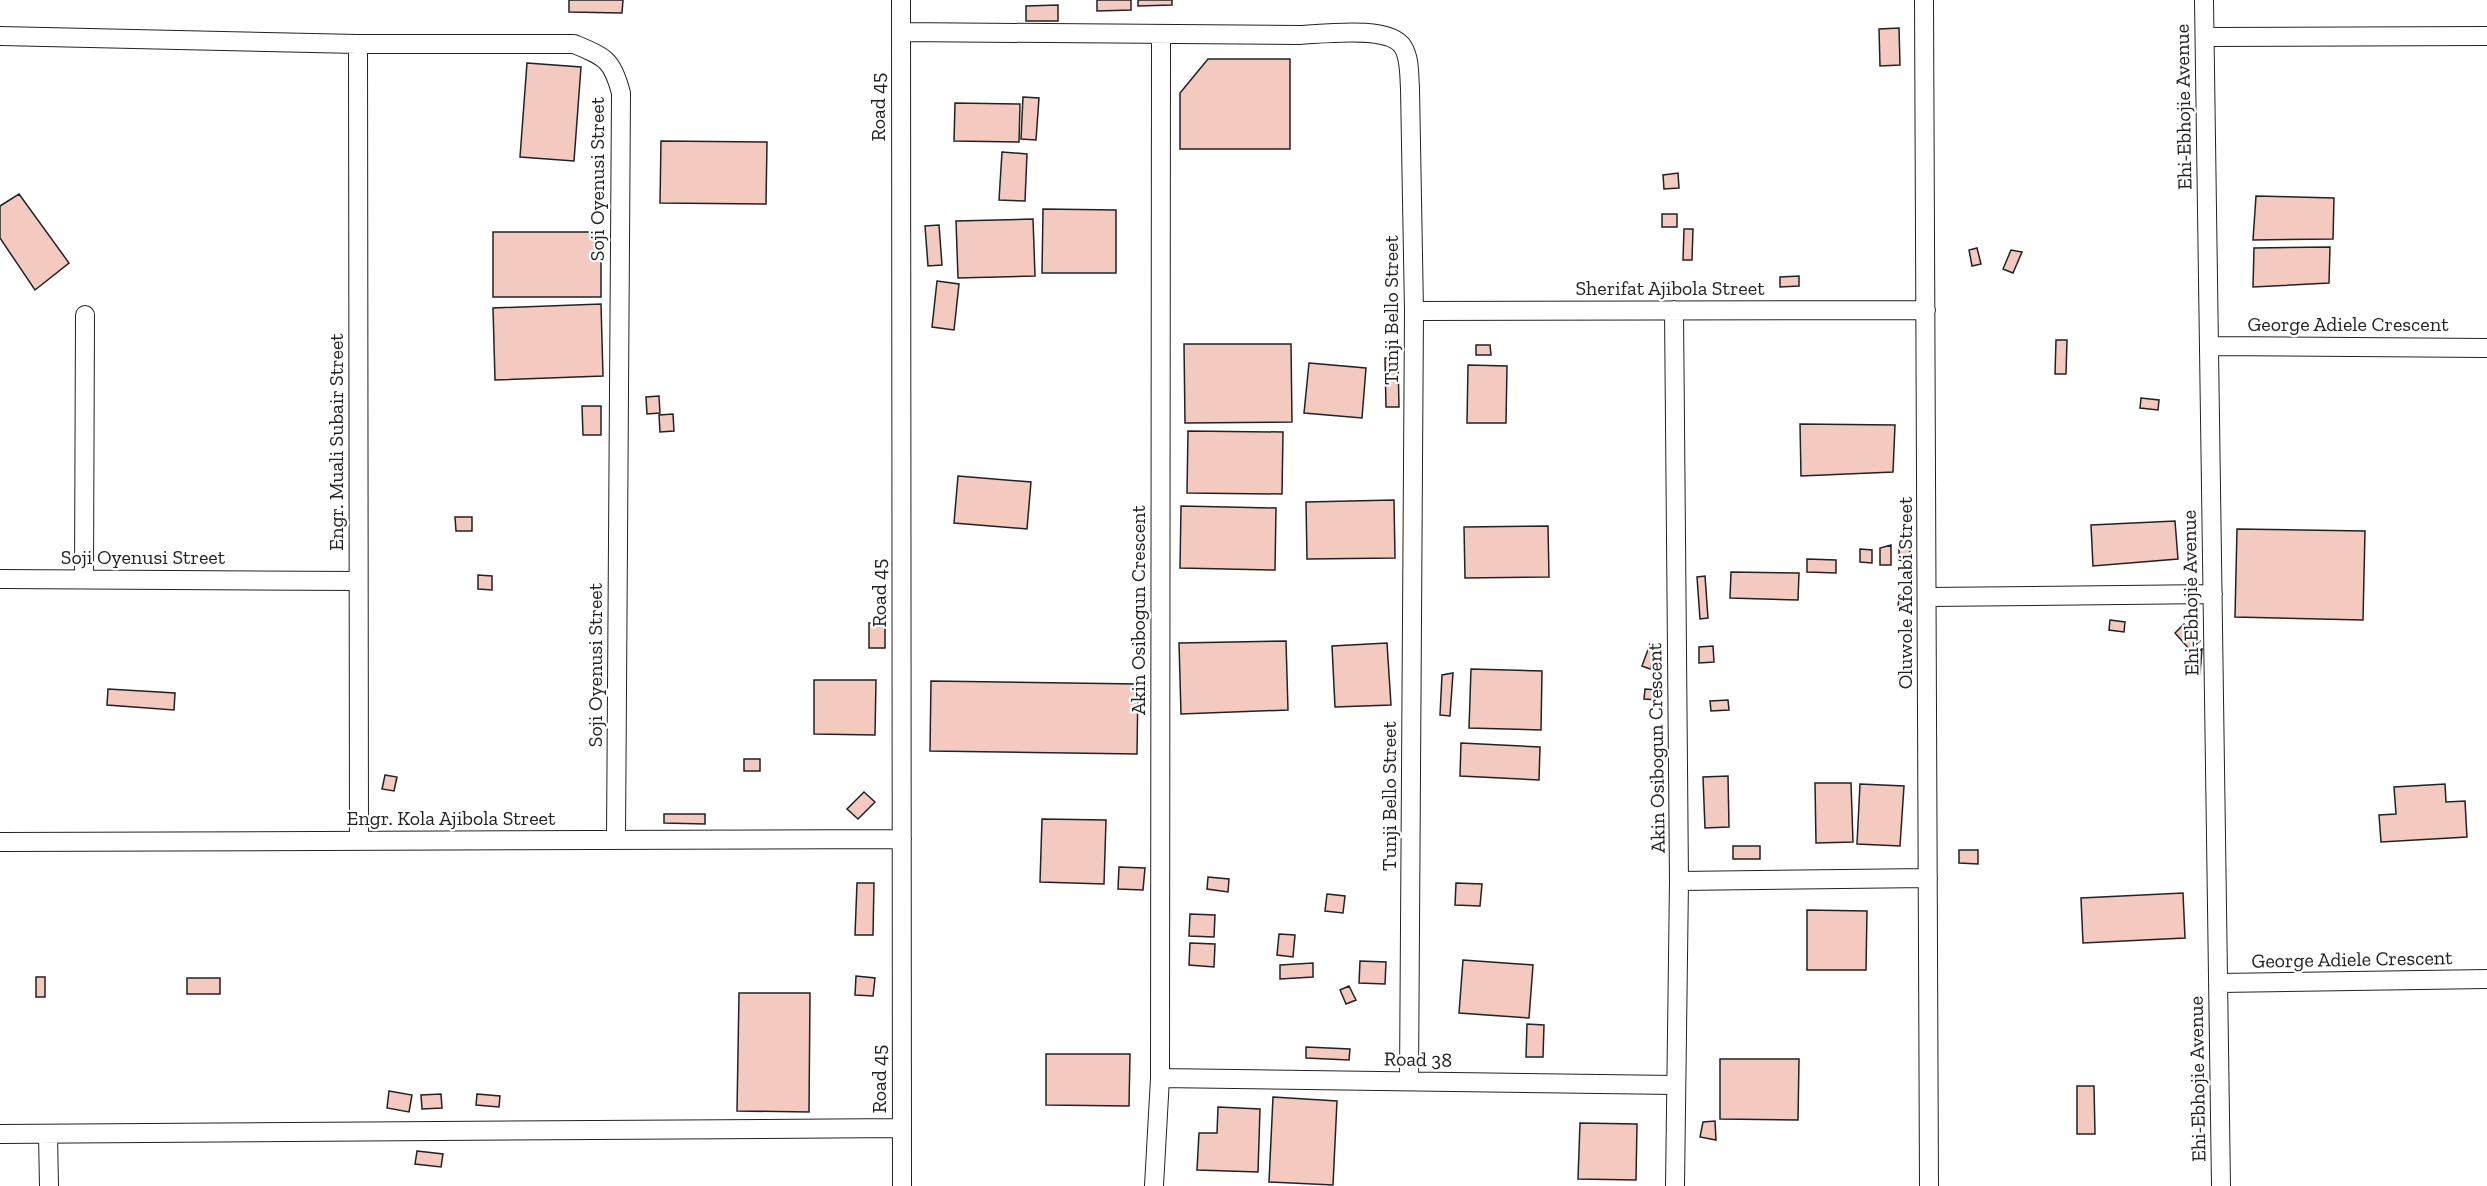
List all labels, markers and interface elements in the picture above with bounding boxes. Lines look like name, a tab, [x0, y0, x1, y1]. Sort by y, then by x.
street label: Ehi-Ebhojie Avenue	[2170, 24, 2196, 190]
street label: Road 45	[866, 73, 890, 141]
street label: Soji Oyenusi Street	[585, 96, 609, 261]
street label: Tunji Bello Street	[1379, 234, 1403, 385]
street label: Sherifat Ajibola Street	[1575, 276, 1765, 300]
street label: George Adiele Crescent	[2247, 312, 2449, 336]
street label: Engr. Muali Subair Street	[324, 333, 348, 551]
street label: Oluwole Afolabi Street	[1893, 496, 1917, 689]
street label: Akin Osibogun Crescent	[1126, 504, 1150, 715]
street label: Ehi-Ebhojie Avenue	[2177, 510, 2203, 676]
street label: Soji Oyenusi Street	[61, 545, 226, 569]
street label: Road 45	[867, 559, 891, 627]
street label: Soji Oyenusi Street	[583, 582, 607, 747]
street label: Akin Osibogun Crescent	[1642, 642, 1670, 853]
street label: Tunji Bello Street	[1377, 720, 1401, 871]
street label: Engr. Kola Ajibola Street	[347, 806, 556, 830]
street label: George Adiele Crescent	[2251, 945, 2453, 973]
street label: Ehi-Ebhojie Avenue	[2184, 996, 2210, 1162]
street label: Road 45	[867, 1045, 891, 1113]
street label: Road 38	[1384, 1046, 1452, 1072]

